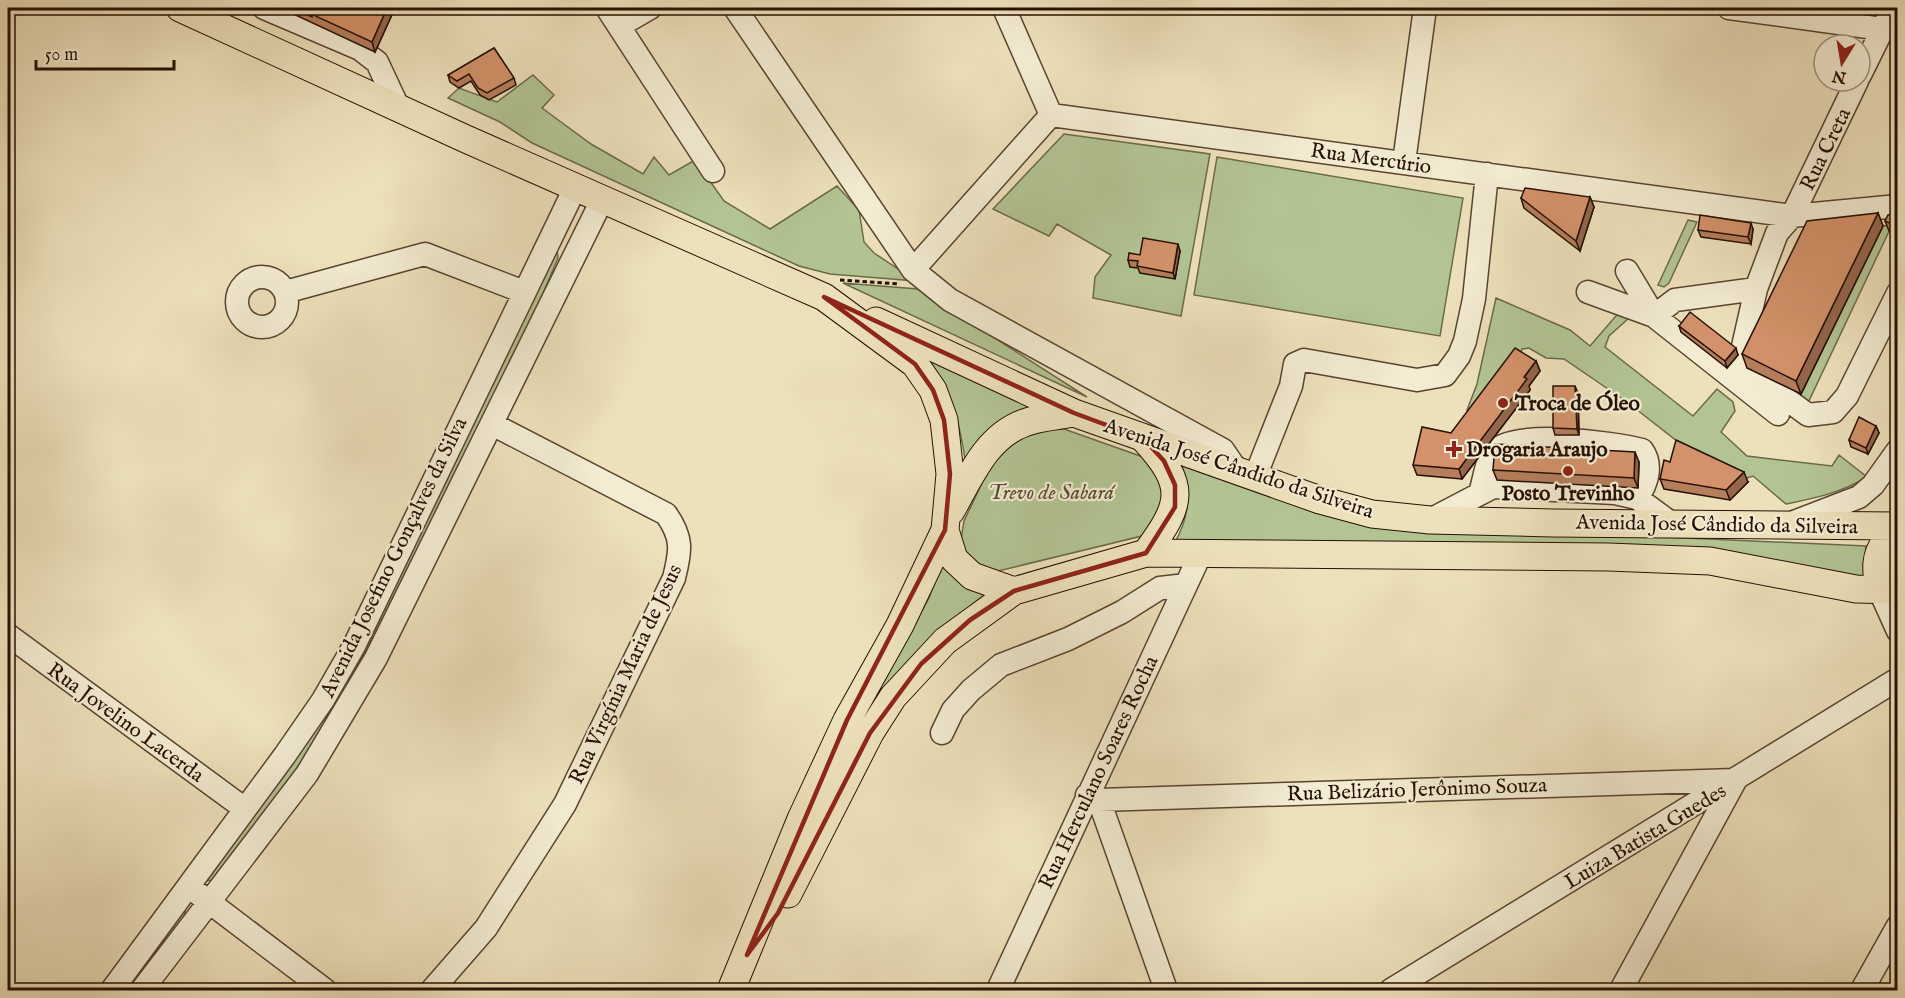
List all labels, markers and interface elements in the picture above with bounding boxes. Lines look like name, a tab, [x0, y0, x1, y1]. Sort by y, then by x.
scale bar	[36, 33, 174, 71]
north arrow	[1812, 33, 1872, 93]
text: 50 m	[45, 44, 78, 67]
text: N	[1831, 65, 1849, 87]
street label: Rua Creta	[1795, 103, 1858, 196]
street label: Rua Mercúrio	[1309, 138, 1433, 181]
place label: Troca de Óleo	[1514, 390, 1641, 418]
marker: Troca de Óleo	[1496, 396, 1510, 410]
street label: Avenida Josefino Gonçalves da Silva	[314, 412, 474, 703]
street label: Avenida José Cândido da Silveira	[1099, 413, 1378, 526]
place label: Drogaria Araujo	[1466, 437, 1608, 464]
marker: Drogaria Araujo	[1447, 442, 1461, 456]
marker: Posto Trevinho	[1561, 464, 1575, 478]
park label: Trevo de Sabará	[988, 480, 1116, 507]
place label: Posto Trevinho	[1501, 481, 1635, 508]
street label: Avenida José Cândido da Silveira	[1575, 510, 1859, 541]
street label: Rua Virgínia Maria de Jesus	[564, 560, 689, 789]
street label: Rua Herculano Soares Rocha	[1033, 651, 1166, 894]
street label: Rua Jovelino Lacerda	[41, 657, 210, 790]
street label: Rua Belizário Jerônimo Souza	[1286, 772, 1549, 809]
street label: Luiza Batista Guedes	[1560, 778, 1732, 896]

